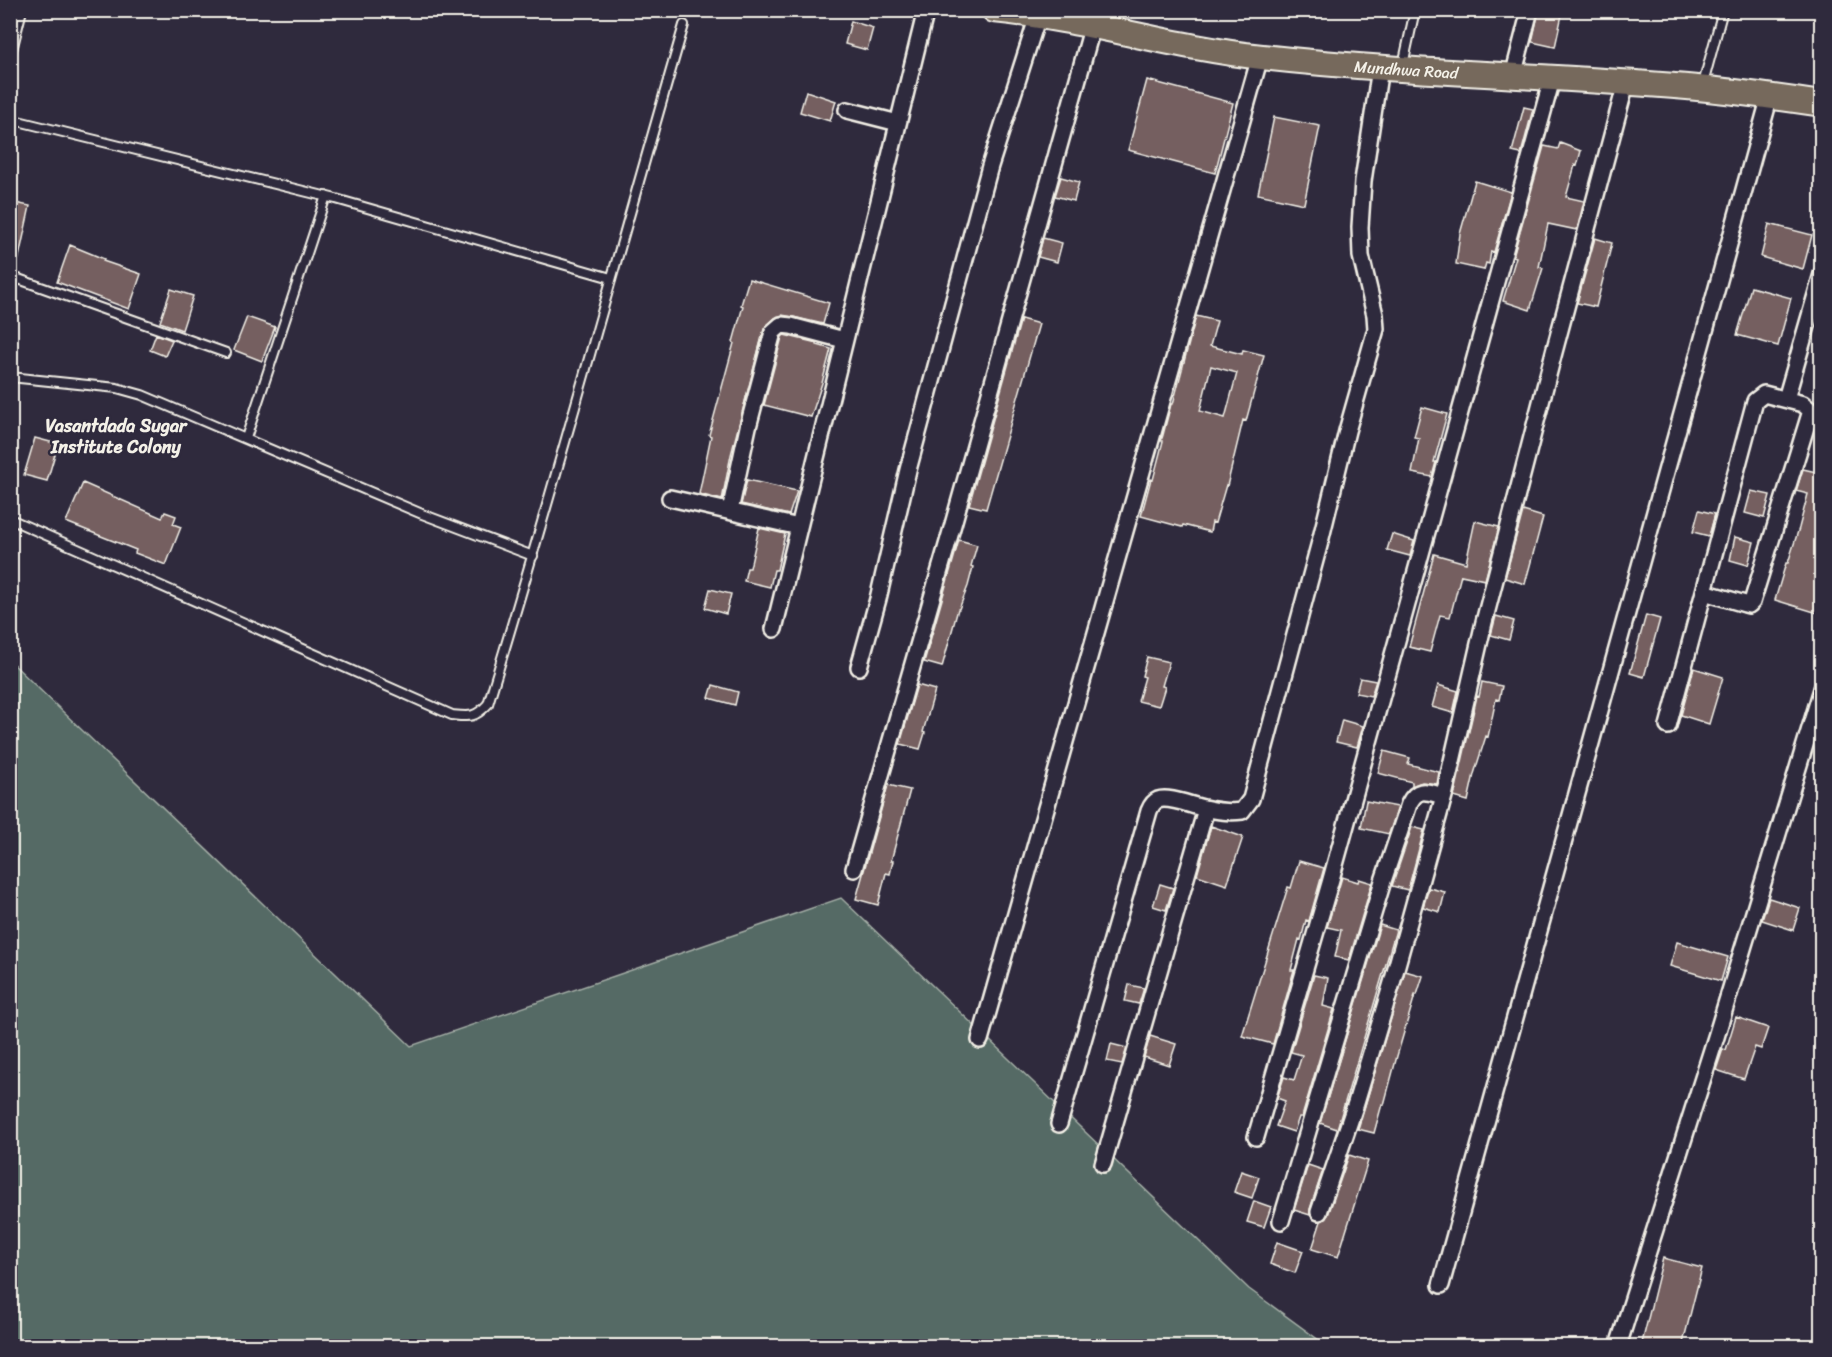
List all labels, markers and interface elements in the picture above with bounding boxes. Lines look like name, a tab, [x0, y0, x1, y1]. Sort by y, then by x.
street label: Mundhwa Road	[1353, 52, 1461, 88]
district label: Vasantdada Sugar Institute Colony	[46, 410, 188, 463]

